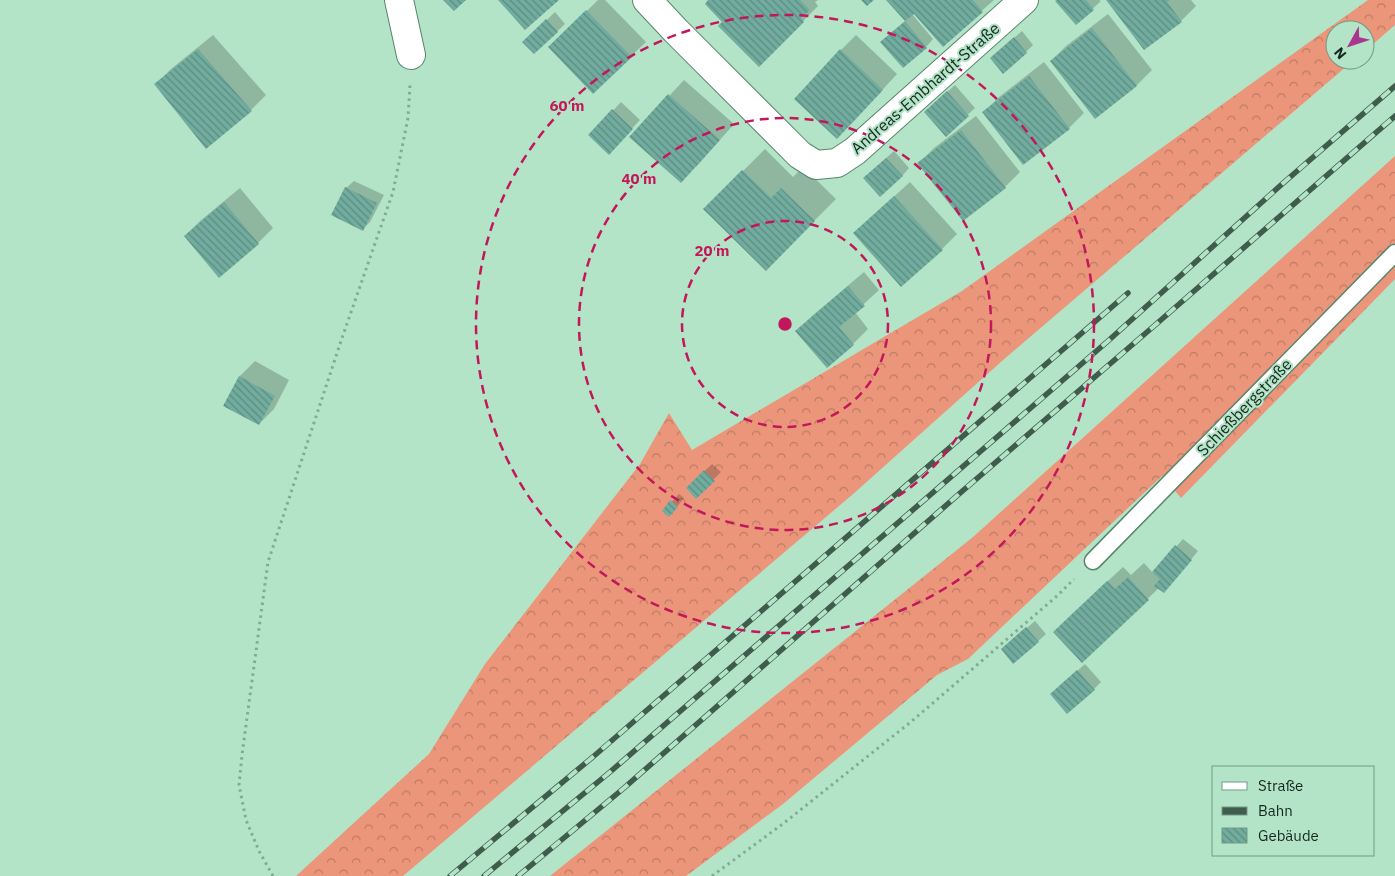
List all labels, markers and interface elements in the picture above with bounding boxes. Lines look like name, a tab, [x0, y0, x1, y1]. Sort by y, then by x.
street label: Andreas-Embhardt-Straße	[846, 18, 1004, 158]
north arrow	[1325, 20, 1375, 70]
text: N	[1330, 44, 1350, 63]
text: 60 m	[550, 96, 584, 115]
text: 40 m	[622, 169, 656, 188]
text: 20 m	[695, 241, 729, 260]
centre of rings	[776, 315, 794, 333]
street label: Schießbergstraße	[1192, 354, 1296, 460]
legend	[1212, 766, 1375, 856]
text: Straße	[1258, 776, 1303, 795]
text: Bahn	[1258, 801, 1293, 820]
text: Gebäude	[1258, 826, 1319, 845]

